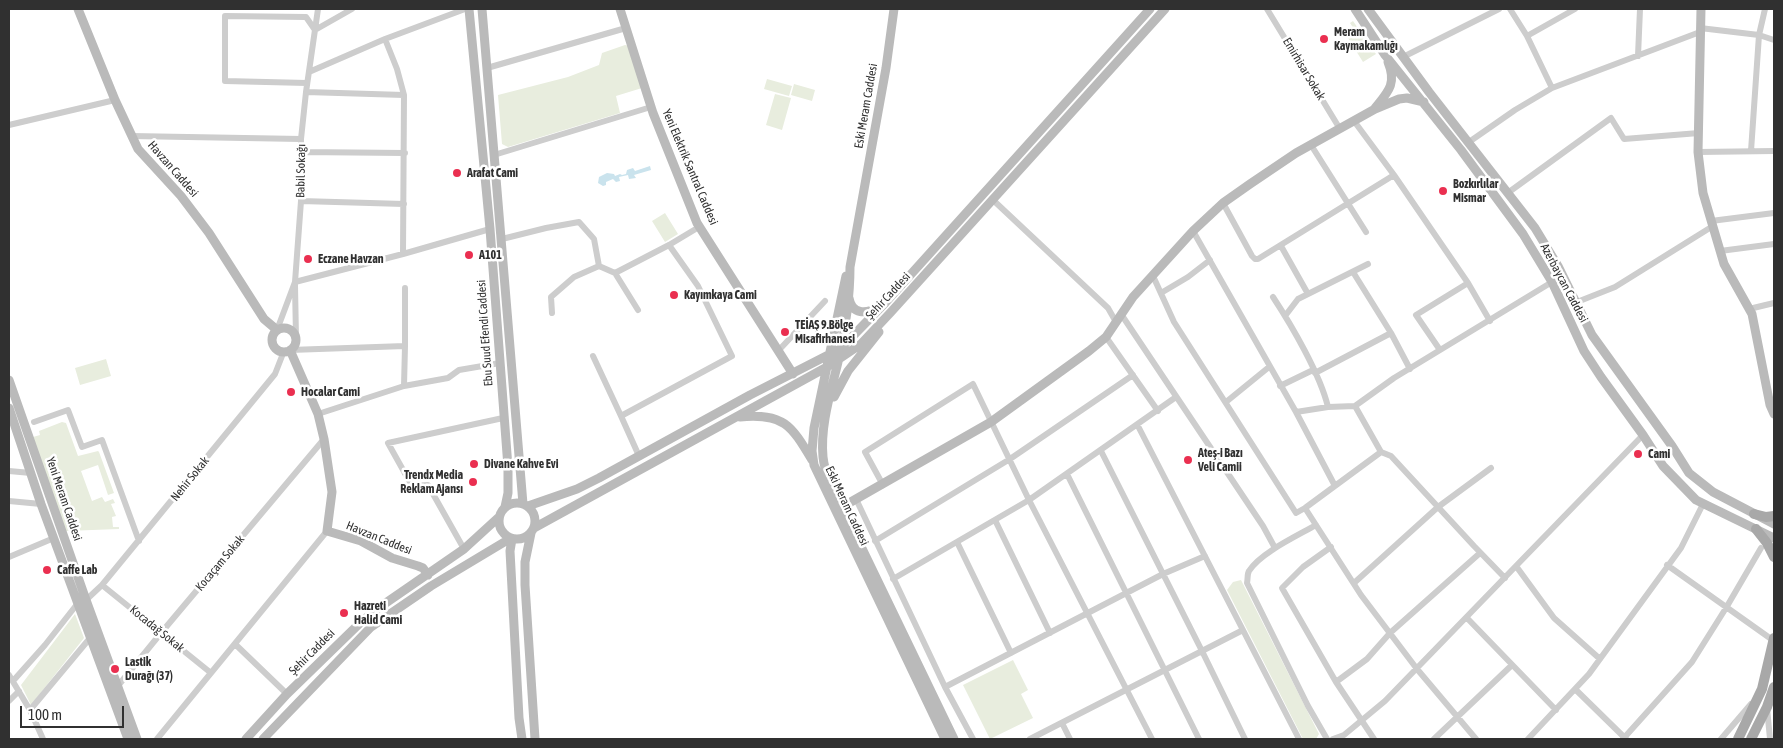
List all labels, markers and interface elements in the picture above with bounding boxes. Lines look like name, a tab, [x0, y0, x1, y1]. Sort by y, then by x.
place label: Meram Kaymakamlığı	[1334, 25, 1398, 53]
marker: Meram Kaymakamlığı	[1318, 33, 1330, 45]
street label: Emirhisar Sokak	[1280, 35, 1328, 103]
street label: Eski Meram Caddesi	[851, 62, 881, 150]
street label: Yeni Elektrik Santral Caddesi	[659, 107, 721, 227]
street label: Havzan Caddesi	[145, 138, 201, 200]
street label: Babil Sokağı	[293, 144, 309, 198]
place label: Arafat Cami	[467, 166, 518, 180]
marker: Arafat Cami	[451, 167, 463, 179]
place label: Bozkırlılar Mismar	[1453, 177, 1498, 205]
marker: Bozkırlılar Mismar	[1437, 185, 1449, 197]
street label: Azerbaycan Caddesi	[1537, 241, 1591, 325]
place label: A101	[479, 248, 502, 262]
marker: A101	[463, 249, 475, 261]
place label: Eczane Havzan	[318, 252, 384, 266]
marker: Eczane Havzan	[302, 253, 314, 265]
street label: Şehir Caddesi	[863, 269, 913, 323]
street label: Ebu Suud Efendi Caddesi	[474, 279, 496, 387]
place label: Kayımkaya Cami	[684, 288, 757, 302]
marker: Kayımkaya Cami	[668, 289, 680, 301]
place label: TEİAŞ 9.Bölge Misafirhanesi	[795, 318, 855, 346]
marker: TEİAŞ 9.Bölge Misafirhanesi	[779, 326, 791, 338]
place label: Hocalar Cami	[301, 385, 360, 399]
marker: Hocalar Cami	[285, 386, 297, 398]
place label: Ateş-i Bazı Veli Camii	[1198, 446, 1243, 474]
place label: Cami	[1648, 447, 1670, 461]
marker: Cami	[1632, 448, 1644, 460]
street label: Nehir Sokak	[168, 454, 212, 504]
marker: Ateş-i Bazı Veli Camii	[1182, 454, 1194, 466]
street label: Yeni Meram Caddesi	[43, 455, 85, 543]
place label: Divane Kahve Evi	[484, 457, 559, 471]
marker: Divane Kahve Evi	[468, 458, 480, 470]
street label: Eski Meram Caddesi	[822, 464, 872, 548]
place label: Trendx Media Reklam Ajansı	[400, 468, 463, 496]
marker: Trendx Media Reklam Ajansı	[467, 476, 479, 488]
street label: Havzan Caddesi	[344, 518, 414, 558]
street label: Kocaçam Sokak	[192, 532, 248, 594]
place label: Caffe Lab	[57, 563, 97, 577]
marker: Caffe Lab	[41, 564, 53, 576]
place label: Hazreti Halid Cami	[354, 599, 402, 627]
street label: Kocadağ Sokak	[127, 603, 187, 655]
marker: Hazreti Halid Cami	[338, 607, 350, 619]
street label: Şehir Caddesi	[286, 626, 338, 678]
place label: Lastik Durağı (37)	[125, 655, 173, 683]
marker: Lastik Durağı (37)	[109, 663, 121, 675]
scale bar	[22, 696, 126, 728]
text: 100 m	[28, 706, 62, 723]

